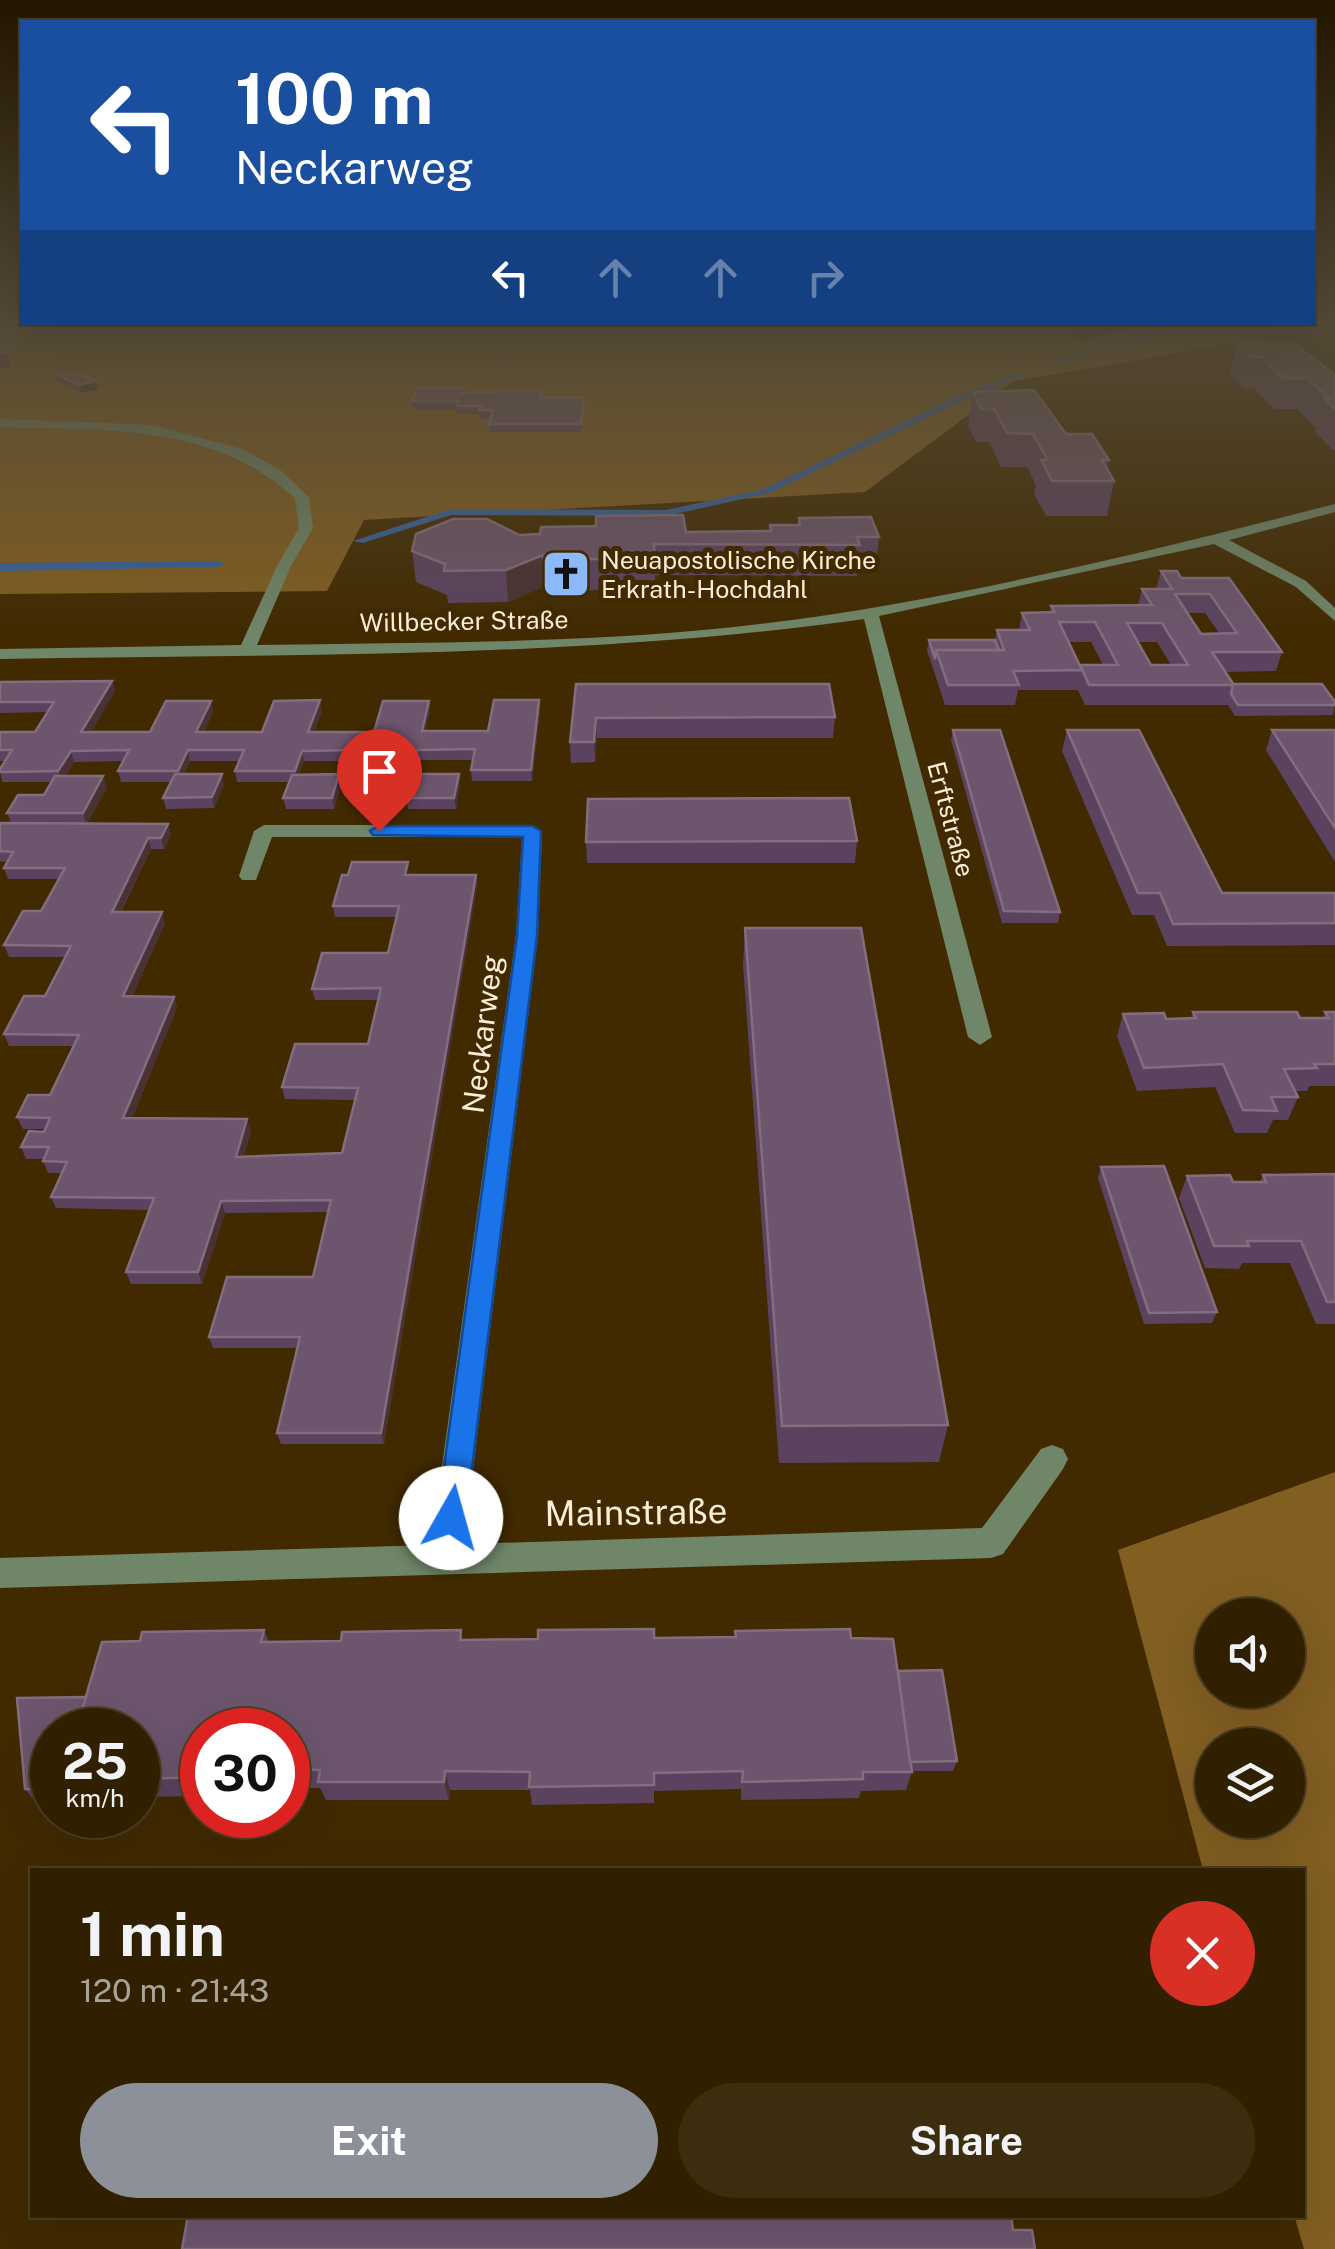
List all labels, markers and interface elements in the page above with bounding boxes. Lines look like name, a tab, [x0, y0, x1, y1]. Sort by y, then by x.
text: 100 m	[235, 57, 433, 140]
icon: left	[70, 60, 200, 190]
text: Neckarweg	[235, 141, 474, 194]
icon: left	[483, 250, 538, 305]
icon: ahead	[588, 250, 643, 305]
icon: ahead	[693, 250, 748, 305]
icon: right	[798, 250, 853, 305]
place label: Neuapostolische Kirche Erkrath-Hochdahl	[601, 545, 876, 604]
church icon: Neuapostolische Kirche Erkrath-Hochdahl	[540, 548, 592, 600]
street label: Willbecker Straße	[359, 604, 569, 638]
pin	[337, 729, 422, 832]
icon: arrive	[352, 744, 407, 799]
street label: Erftstraße	[921, 758, 981, 880]
street label: Neckarweg	[454, 953, 510, 1115]
position arrow	[399, 1466, 503, 1570]
street label: Mainstraße	[544, 1490, 728, 1534]
map controls	[1195, 1598, 1305, 1838]
button: sound	[1195, 1598, 1305, 1708]
speed limit sign: 30	[180, 1708, 310, 1838]
button: layers	[1195, 1728, 1305, 1838]
text: 25	[62, 1731, 128, 1790]
text: km/h	[66, 1783, 124, 1813]
text: 1 min	[80, 1899, 225, 1970]
button: close	[1150, 1901, 1255, 2006]
text: 120 m · 21:43	[80, 1972, 269, 2009]
button: Exit	[80, 2083, 658, 2198]
button: Share	[678, 2083, 1255, 2198]

